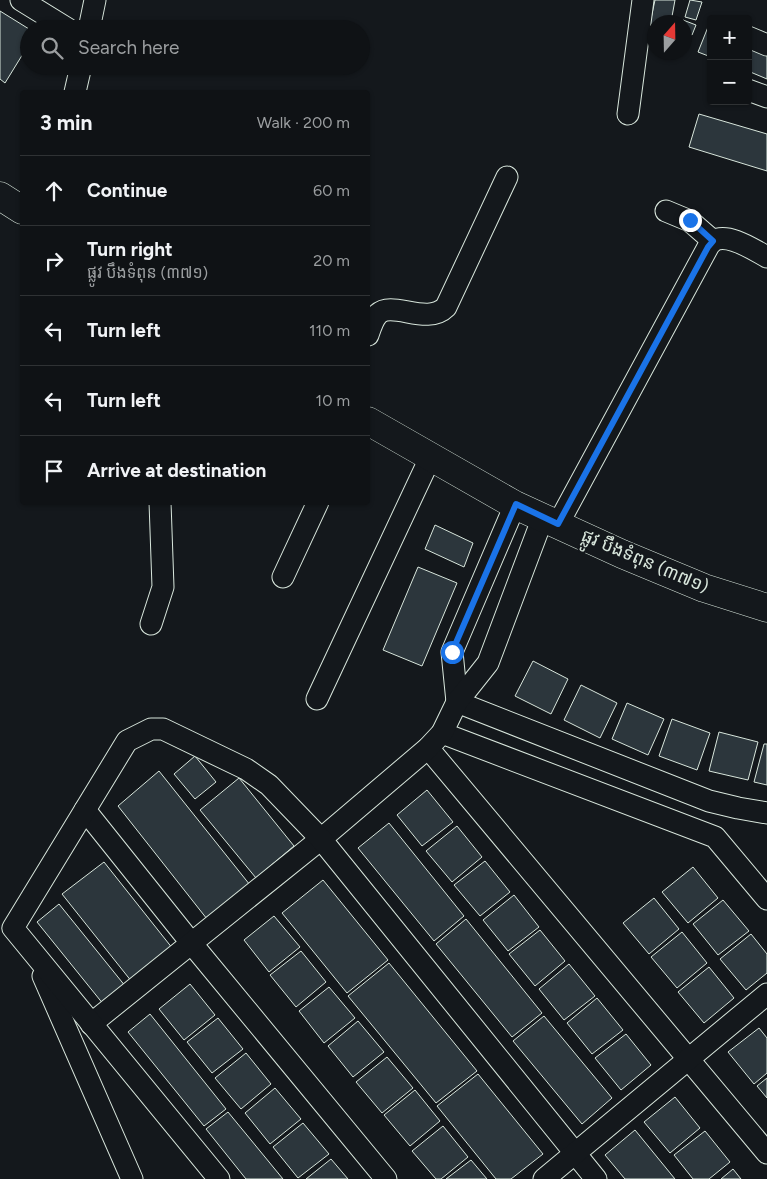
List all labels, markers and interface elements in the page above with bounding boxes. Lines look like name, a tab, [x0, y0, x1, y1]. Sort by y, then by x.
north arrow	[647, 15, 692, 60]
map controls	[707, 15, 752, 105]
button: +	[707, 15, 752, 60]
search box	[20, 20, 370, 75]
icon: search	[38, 34, 66, 62]
text: Search here	[78, 36, 180, 59]
button: −	[707, 60, 752, 105]
text: 3 min	[40, 110, 92, 135]
text: Walk · 200 m	[257, 113, 350, 132]
icon: ahead	[40, 177, 68, 205]
text: Continue	[87, 179, 167, 202]
text: 60 m	[313, 181, 350, 200]
route end	[679, 209, 702, 232]
text: Turn right	[87, 238, 173, 261]
icon: right	[40, 247, 68, 275]
text: 20 m	[313, 251, 350, 270]
text: ផ្លូវ បឹងទំពុន (៣៧១)	[87, 263, 208, 282]
icon: left	[40, 317, 68, 345]
text: Turn left	[87, 319, 161, 342]
text: 110 m	[309, 321, 350, 340]
icon: left	[40, 387, 68, 415]
text: Turn left	[87, 389, 161, 412]
text: 10 m	[316, 391, 350, 410]
icon: arrive	[40, 457, 68, 485]
text: Arrive at destination	[87, 459, 266, 482]
street label: ផ្លូវ បឹងទំពុន (៣៧១)	[576, 524, 712, 603]
route start	[441, 641, 464, 664]

